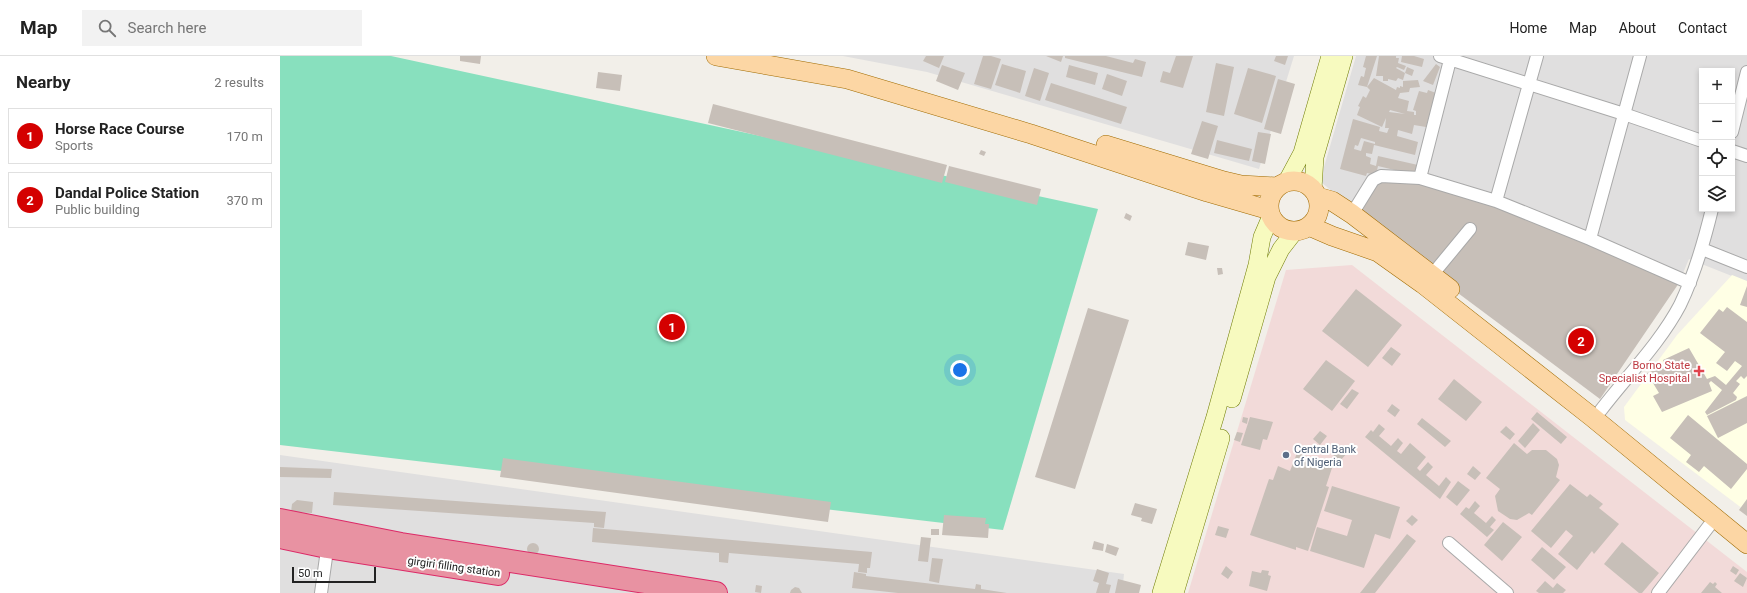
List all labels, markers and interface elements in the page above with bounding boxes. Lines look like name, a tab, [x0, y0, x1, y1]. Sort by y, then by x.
search box	[82, 10, 362, 46]
text: Map	[20, 16, 58, 39]
icon: search	[96, 17, 118, 39]
text: Search here	[128, 19, 206, 37]
text: Home	[1509, 20, 1547, 36]
text: Map	[1569, 20, 1597, 36]
text: About	[1619, 20, 1656, 36]
text: Contact	[1678, 20, 1727, 36]
map controls	[1699, 68, 1735, 212]
button: +	[1699, 68, 1735, 104]
text: Nearby	[16, 72, 71, 92]
text: 2 results	[214, 75, 264, 90]
button: −	[1699, 104, 1735, 140]
text: Horse Race Course	[55, 120, 184, 138]
text: 1	[26, 129, 34, 144]
text: 170 m	[226, 129, 263, 144]
text: Sports	[55, 138, 93, 153]
button: locate	[1699, 140, 1735, 176]
button: layers	[1699, 176, 1735, 212]
text: Dandal Police Station	[55, 184, 199, 202]
text: 2	[26, 193, 34, 208]
text: 370 m	[226, 193, 263, 208]
text: Public building	[55, 202, 140, 217]
pin: 1	[659, 312, 685, 342]
pin: 2	[1568, 326, 1594, 356]
place label: Borno State Specialist Hospital	[1599, 359, 1690, 385]
your location	[950, 360, 970, 380]
marker: Borno State Specialist Hospital	[1693, 365, 1705, 377]
place label: Central Bank of Nigeria	[1294, 443, 1356, 469]
marker: Central Bank of Nigeria	[1281, 450, 1291, 460]
street label: girgiri filling station	[407, 554, 501, 580]
scale bar	[292, 565, 376, 584]
text: 50 m	[298, 567, 323, 580]

